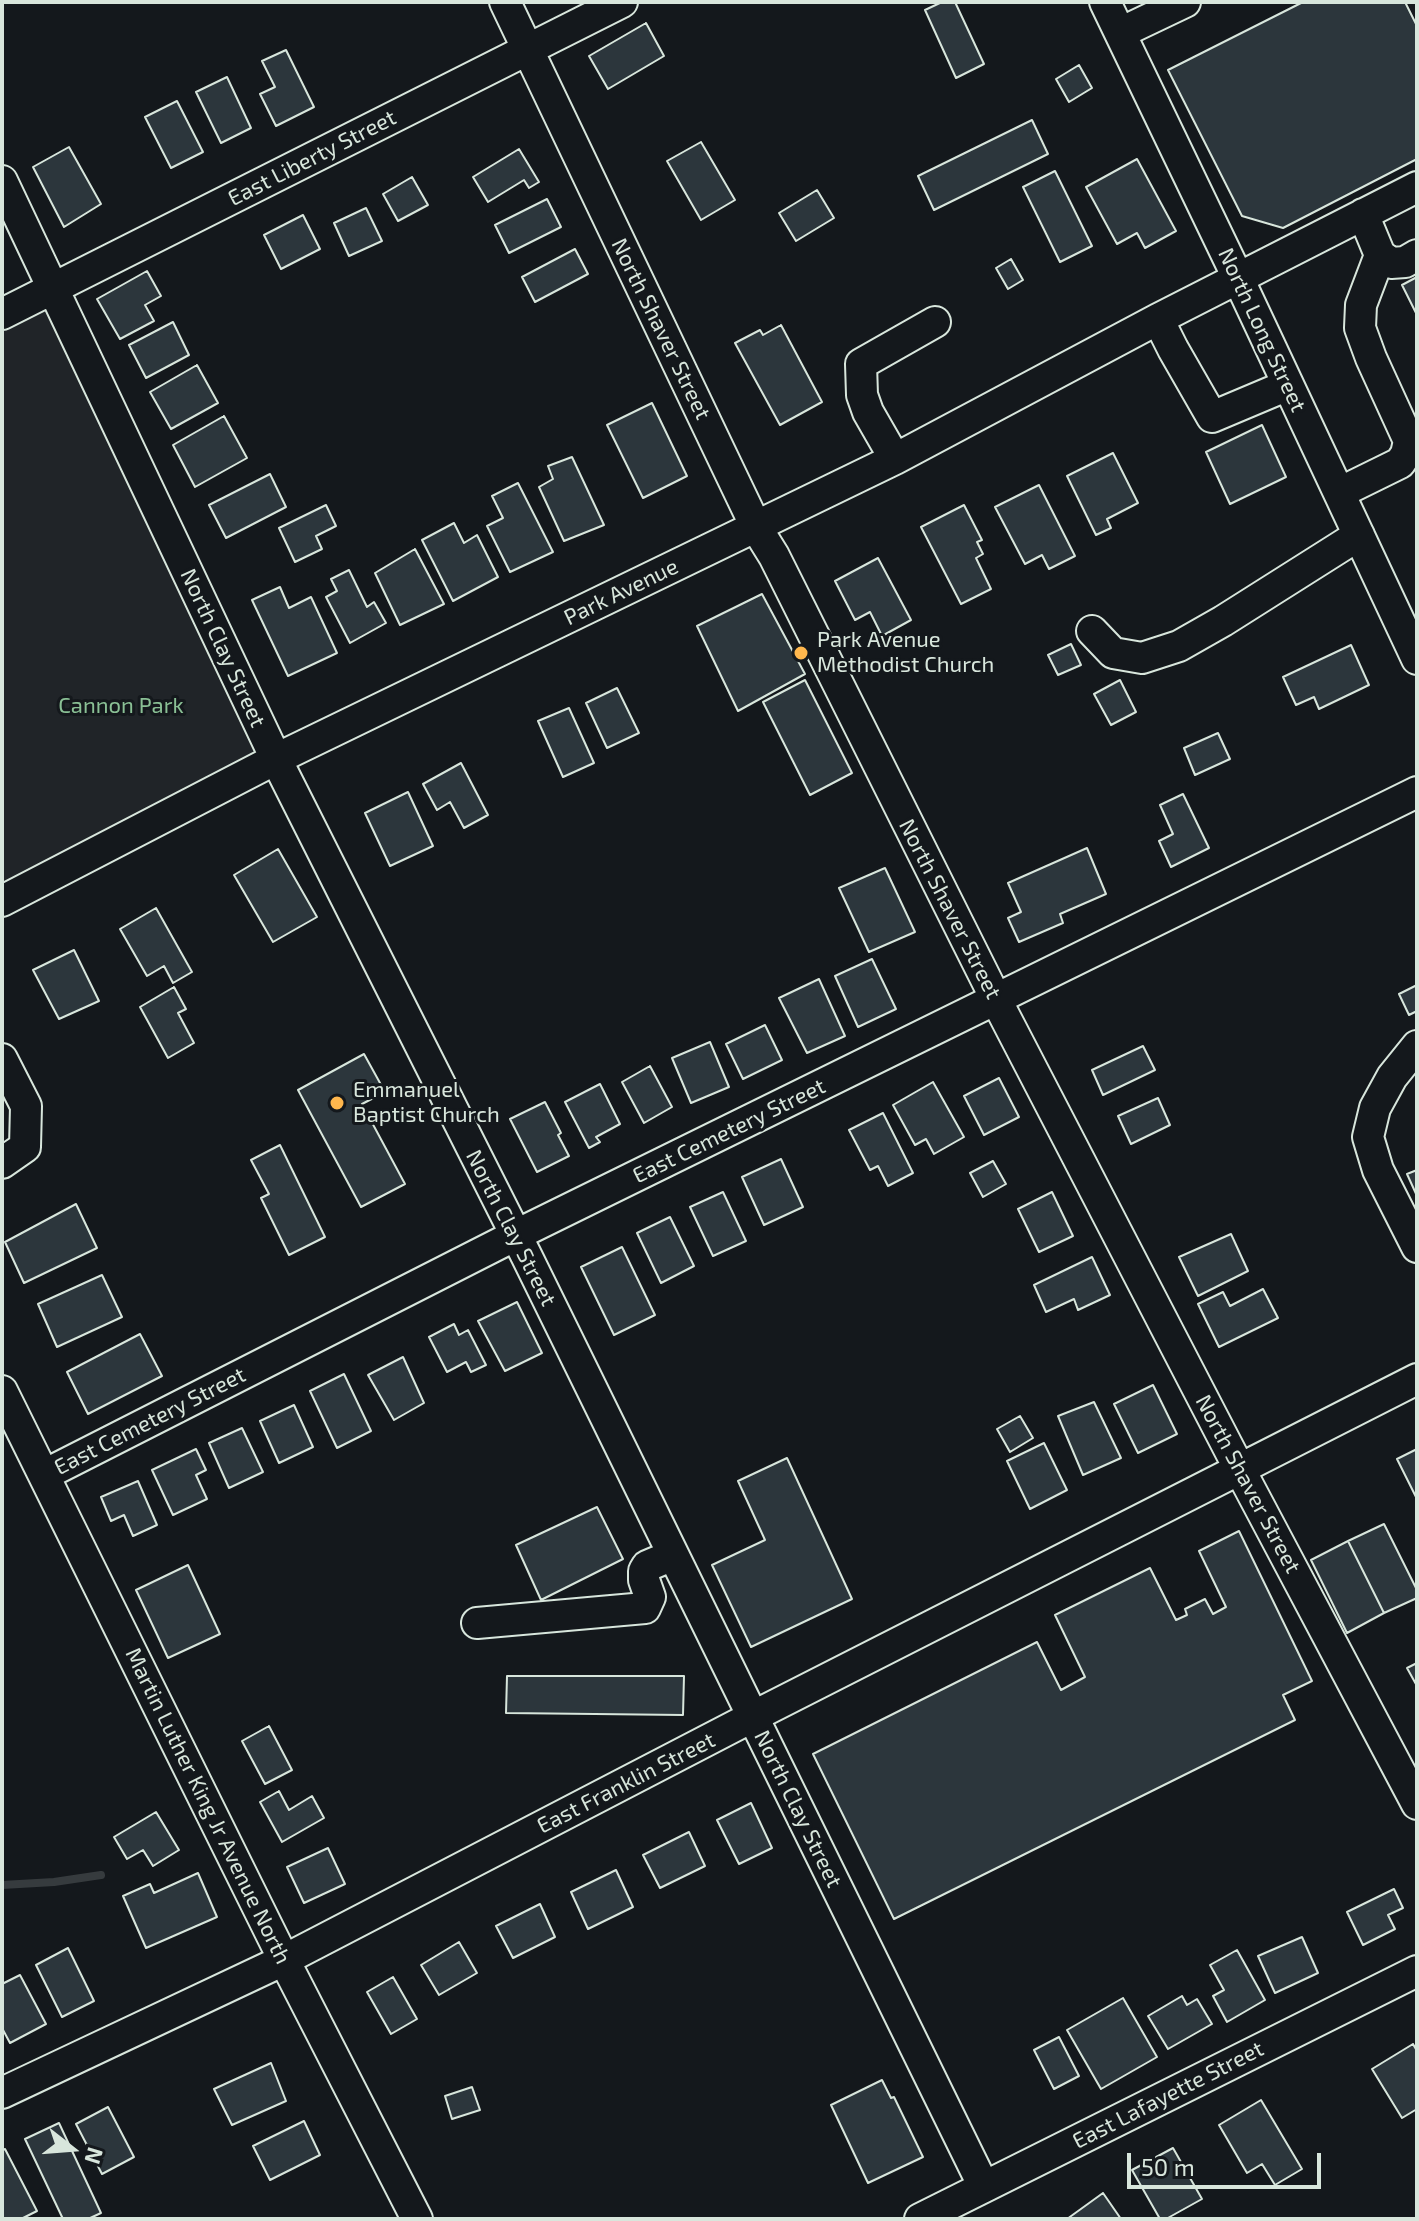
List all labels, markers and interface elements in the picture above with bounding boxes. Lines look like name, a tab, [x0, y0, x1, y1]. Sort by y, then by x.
street label: East Liberty Street	[224, 104, 400, 212]
street label: North Shaver Street	[606, 234, 716, 424]
street label: North Long Street	[1212, 244, 1312, 416]
street label: Park Avenue	[560, 553, 682, 631]
street label: North Clay Street	[175, 565, 271, 731]
place label: Park Avenue Methodist Church	[817, 627, 994, 678]
marker: Park Avenue Methodist Church	[792, 644, 810, 662]
park label: Cannon Park	[58, 693, 184, 719]
street label: North Shaver Street	[893, 815, 1007, 1003]
street label: East Cemetery Street	[628, 1073, 830, 1189]
place label: Emmanuel Baptist Church	[353, 1077, 500, 1128]
marker: Emmanuel Baptist Church	[328, 1094, 346, 1112]
street label: North Clay Street	[460, 1146, 562, 1310]
street label: East Cemetery Street	[50, 1361, 250, 1481]
street label: North Shaver Street	[1190, 1390, 1306, 1578]
street label: Martin Luther King Jr Avenue North	[120, 1644, 296, 1968]
street label: North Clay Street	[748, 1726, 848, 1892]
street label: East Franklin Street	[533, 1727, 719, 1839]
street label: East Lafayette Street	[1068, 2035, 1268, 2155]
north arrow	[32, 2109, 112, 2189]
scale bar	[1131, 2137, 1325, 2187]
text: N	[80, 2145, 110, 2167]
text: 50 m	[1141, 2152, 1195, 2181]

